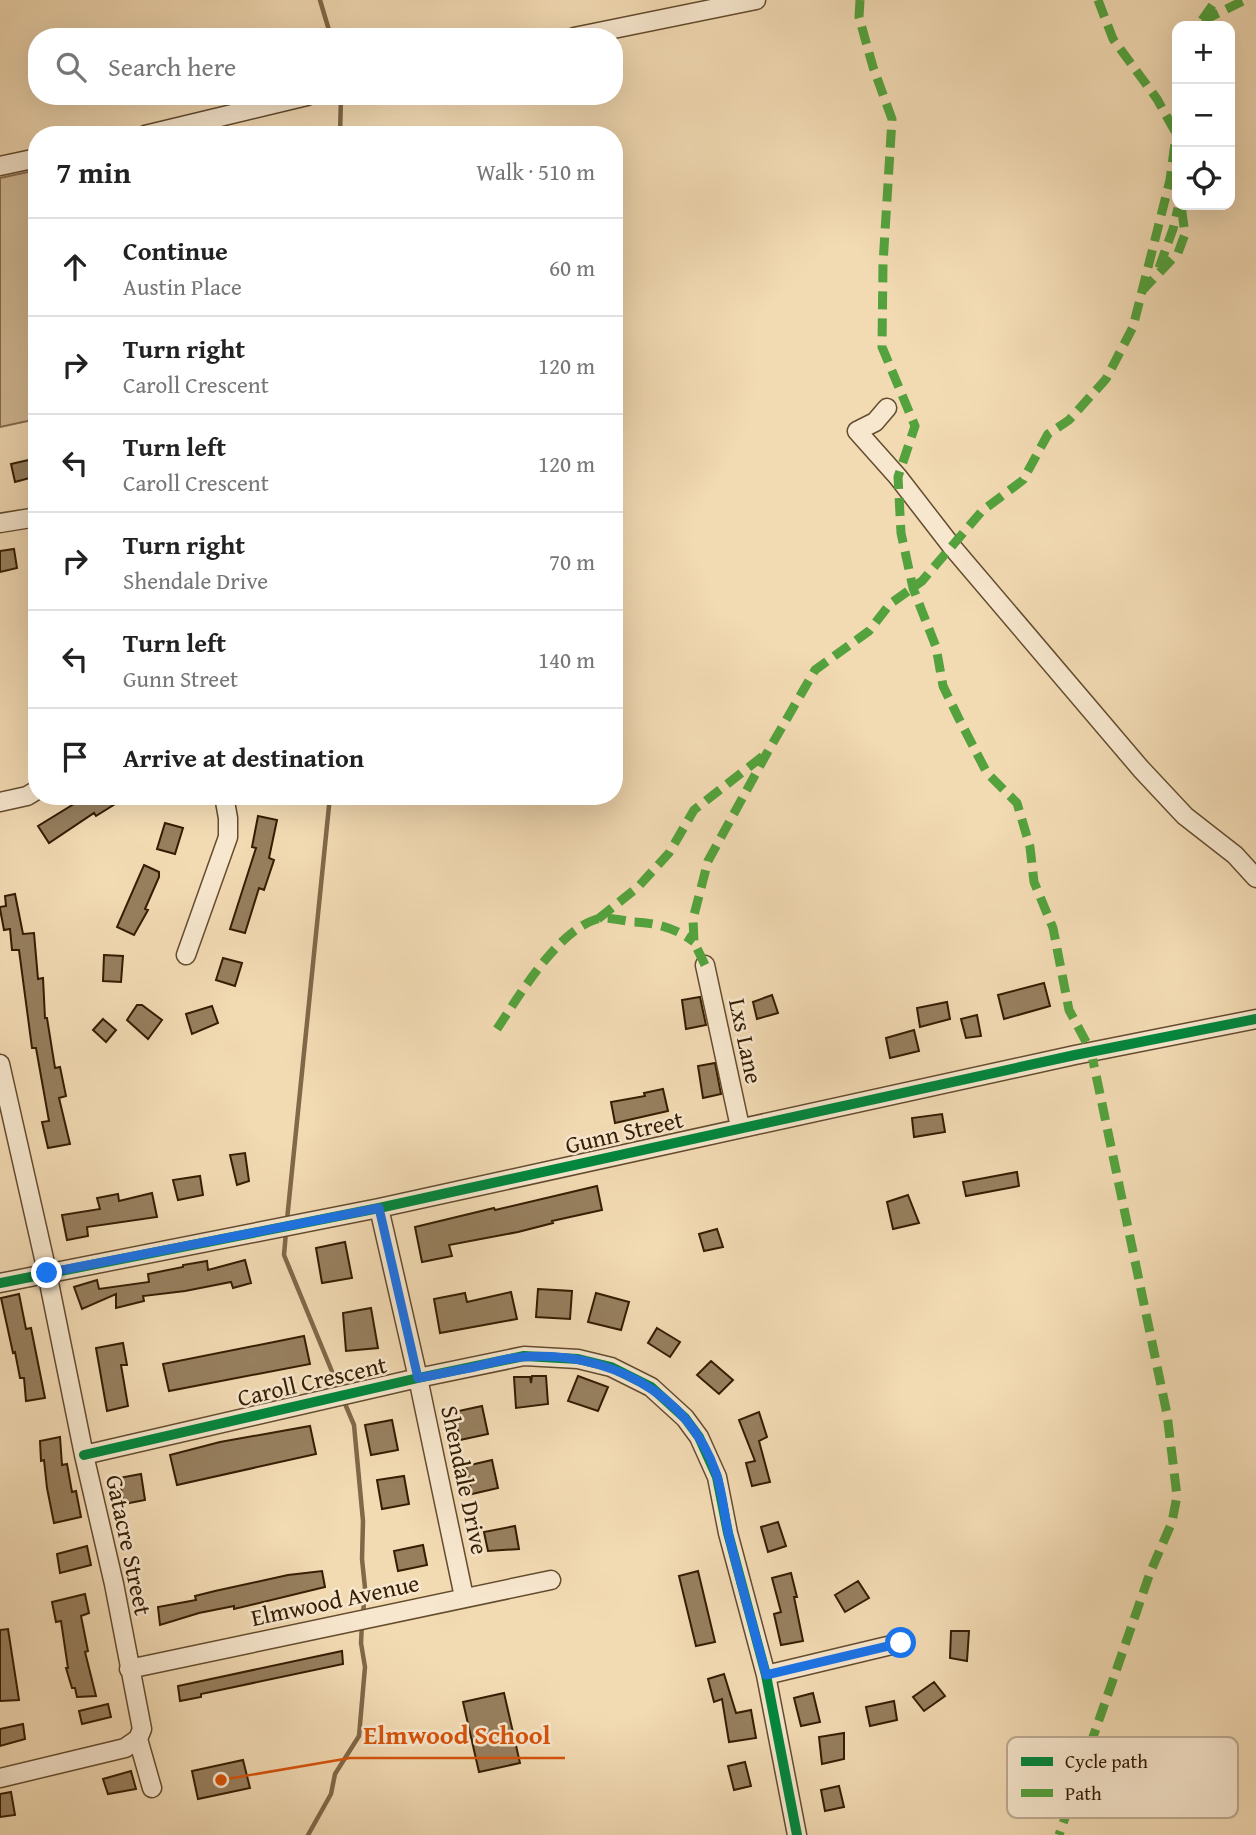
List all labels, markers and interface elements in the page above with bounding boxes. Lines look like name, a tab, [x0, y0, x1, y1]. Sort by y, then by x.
map controls	[1172, 21, 1235, 210]
button: +	[1172, 21, 1235, 84]
search box	[28, 28, 623, 105]
text: Search here	[108, 47, 236, 86]
icon: search	[52, 48, 90, 86]
button: −	[1172, 84, 1235, 147]
button: locate	[1172, 147, 1235, 210]
text: 7 min	[56, 150, 131, 194]
text: Walk · 510 m	[476, 155, 595, 188]
text: Continue	[123, 231, 228, 270]
icon: ahead	[56, 248, 94, 286]
text: 60 m	[549, 251, 595, 284]
text: Austin Place	[123, 270, 242, 303]
text: Turn right	[123, 329, 245, 368]
icon: right	[56, 346, 94, 384]
text: 120 m	[538, 349, 595, 382]
text: Caroll Crescent	[123, 368, 269, 401]
text: Turn left	[123, 427, 226, 466]
icon: left	[56, 444, 94, 482]
text: 120 m	[538, 447, 595, 480]
text: Caroll Crescent	[123, 466, 269, 499]
text: Turn right	[123, 525, 245, 564]
icon: right	[56, 542, 94, 580]
text: 70 m	[549, 545, 595, 578]
text: Shendale Drive	[123, 564, 268, 597]
text: Turn left	[123, 623, 226, 662]
icon: left	[56, 640, 94, 678]
text: 140 m	[538, 643, 595, 676]
text: Gunn Street	[123, 662, 238, 695]
icon: arrive	[56, 738, 94, 776]
text: Arrive at destination	[123, 738, 364, 777]
street label: Lxs Lane	[720, 995, 772, 1087]
street label: Gunn Street	[562, 1101, 687, 1163]
route end	[31, 1257, 62, 1288]
street label: Caroll Crescent	[234, 1347, 391, 1415]
street label: Shendale Drive	[432, 1402, 498, 1558]
street label: Gatacre Street	[97, 1472, 161, 1619]
street label: Elmwood Avenue	[247, 1565, 423, 1635]
route start	[885, 1627, 916, 1658]
callout: Elmwood School	[350, 1711, 565, 1758]
text: Elmwood School	[363, 1715, 551, 1754]
legend	[1007, 1737, 1238, 1818]
text: Cycle path	[1065, 1747, 1148, 1775]
text: Path	[1065, 1779, 1102, 1807]

